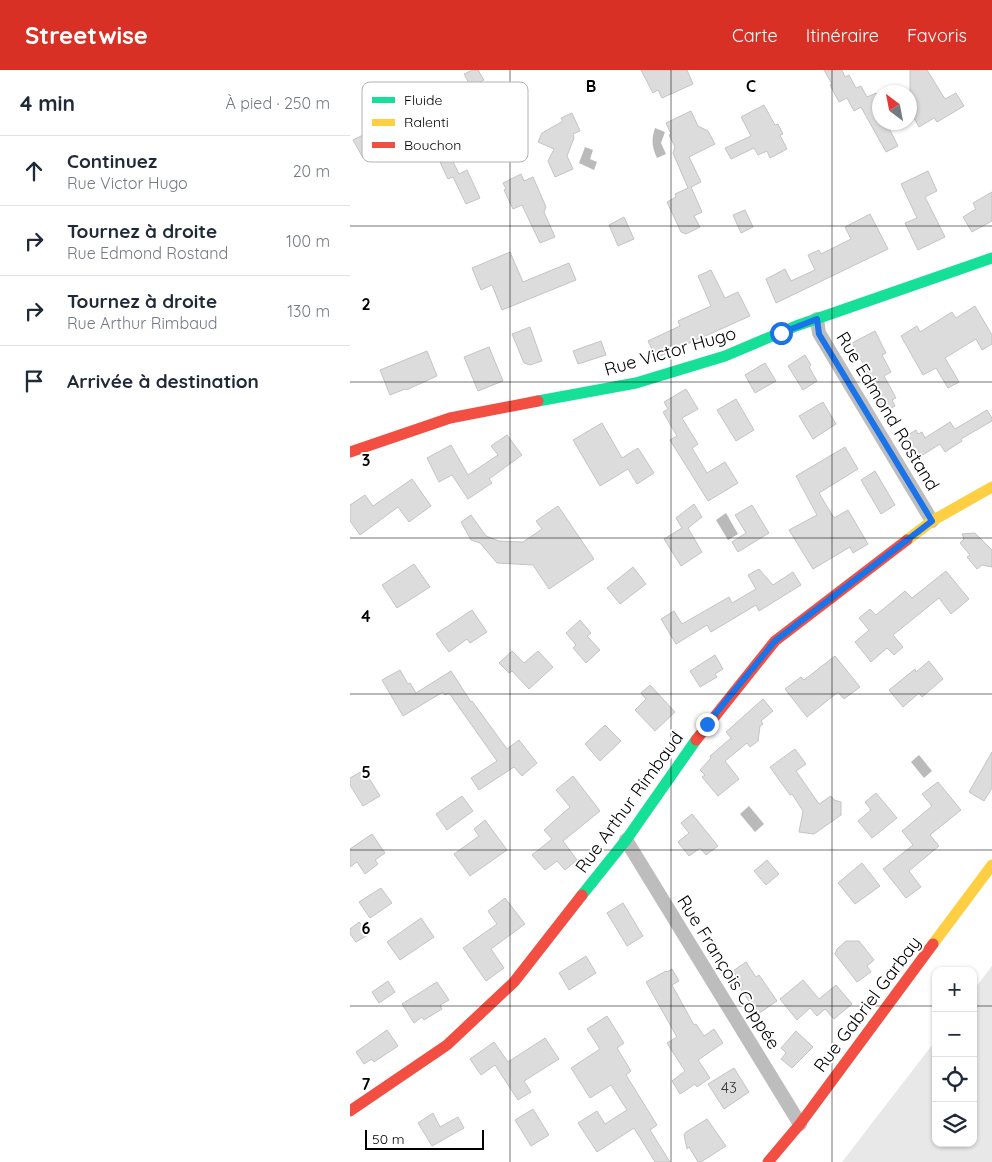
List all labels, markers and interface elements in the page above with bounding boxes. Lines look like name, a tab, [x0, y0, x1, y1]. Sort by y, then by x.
text: Streetwise	[25, 20, 148, 50]
text: Carte	[732, 24, 778, 47]
text: Itinéraire	[806, 24, 879, 47]
text: Favoris	[907, 24, 967, 47]
text: B	[586, 76, 596, 96]
text: C	[746, 76, 756, 96]
legend	[362, 82, 528, 162]
north arrow	[872, 85, 917, 130]
text: 4 min	[20, 90, 75, 116]
text: Fluide	[404, 91, 443, 109]
text: À pied · 250 m	[226, 93, 330, 113]
text: Ralenti	[404, 113, 449, 131]
text: Bouchon	[404, 136, 461, 154]
text: Continuez	[67, 149, 157, 173]
icon: ahead	[20, 157, 48, 185]
text: 20 m	[293, 161, 330, 181]
text: Rue Victor Hugo	[67, 173, 188, 193]
text: Tournez à droite	[67, 219, 217, 243]
icon: right	[20, 227, 48, 255]
text: 100 m	[286, 231, 330, 251]
text: Rue Edmond Rostand	[67, 243, 228, 263]
text: Tournez à droite	[67, 289, 217, 313]
text: 2	[361, 294, 371, 314]
icon: right	[20, 297, 48, 325]
text: 130 m	[287, 301, 330, 321]
text: Rue Arthur Rimbaud	[67, 313, 218, 333]
street label: Rue Victor Hugo	[602, 321, 738, 381]
route start	[770, 322, 793, 345]
street label: Rue Edmond Rostand	[831, 327, 945, 495]
icon: arrive	[20, 367, 48, 395]
text: Arrivée à destination	[67, 369, 259, 393]
text: 3	[362, 450, 370, 470]
text: 4	[361, 606, 371, 626]
route end	[696, 713, 719, 736]
street label: Rue Arthur Rimbaud	[570, 727, 688, 877]
text: 5	[361, 762, 371, 782]
street label: Rue François Coppée	[672, 891, 786, 1053]
text: 6	[362, 918, 371, 938]
street label: Rue Gabriel Garbay	[808, 931, 926, 1077]
map controls	[932, 967, 977, 1147]
button: +	[932, 967, 977, 1012]
button: −	[932, 1012, 977, 1057]
button: locate	[932, 1057, 977, 1102]
text: 7	[362, 1074, 371, 1094]
house number: 43	[721, 1078, 737, 1097]
button: layers	[932, 1102, 977, 1147]
scale bar	[365, 1127, 484, 1150]
text: 50 m	[372, 1130, 405, 1148]

